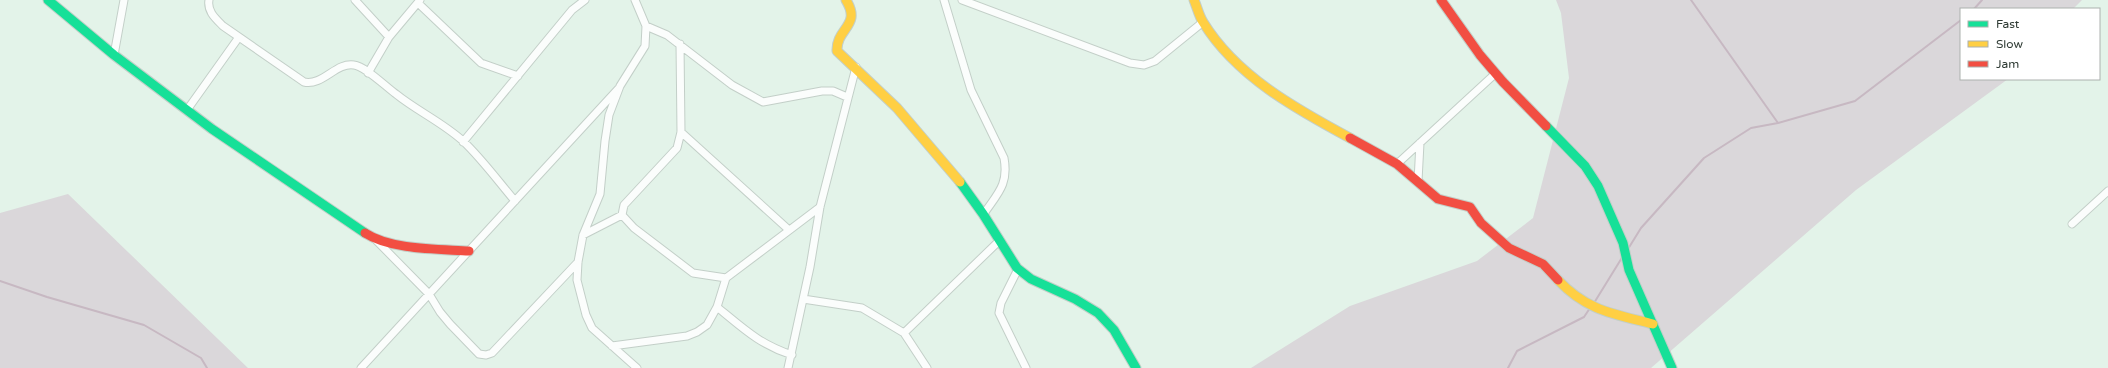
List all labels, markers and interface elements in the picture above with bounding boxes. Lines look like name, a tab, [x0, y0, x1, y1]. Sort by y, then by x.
legend	[1960, 8, 2100, 80]
text: Fast	[1996, 17, 2020, 31]
text: Slow	[1996, 37, 2023, 51]
text: Jam	[1996, 57, 2019, 71]

